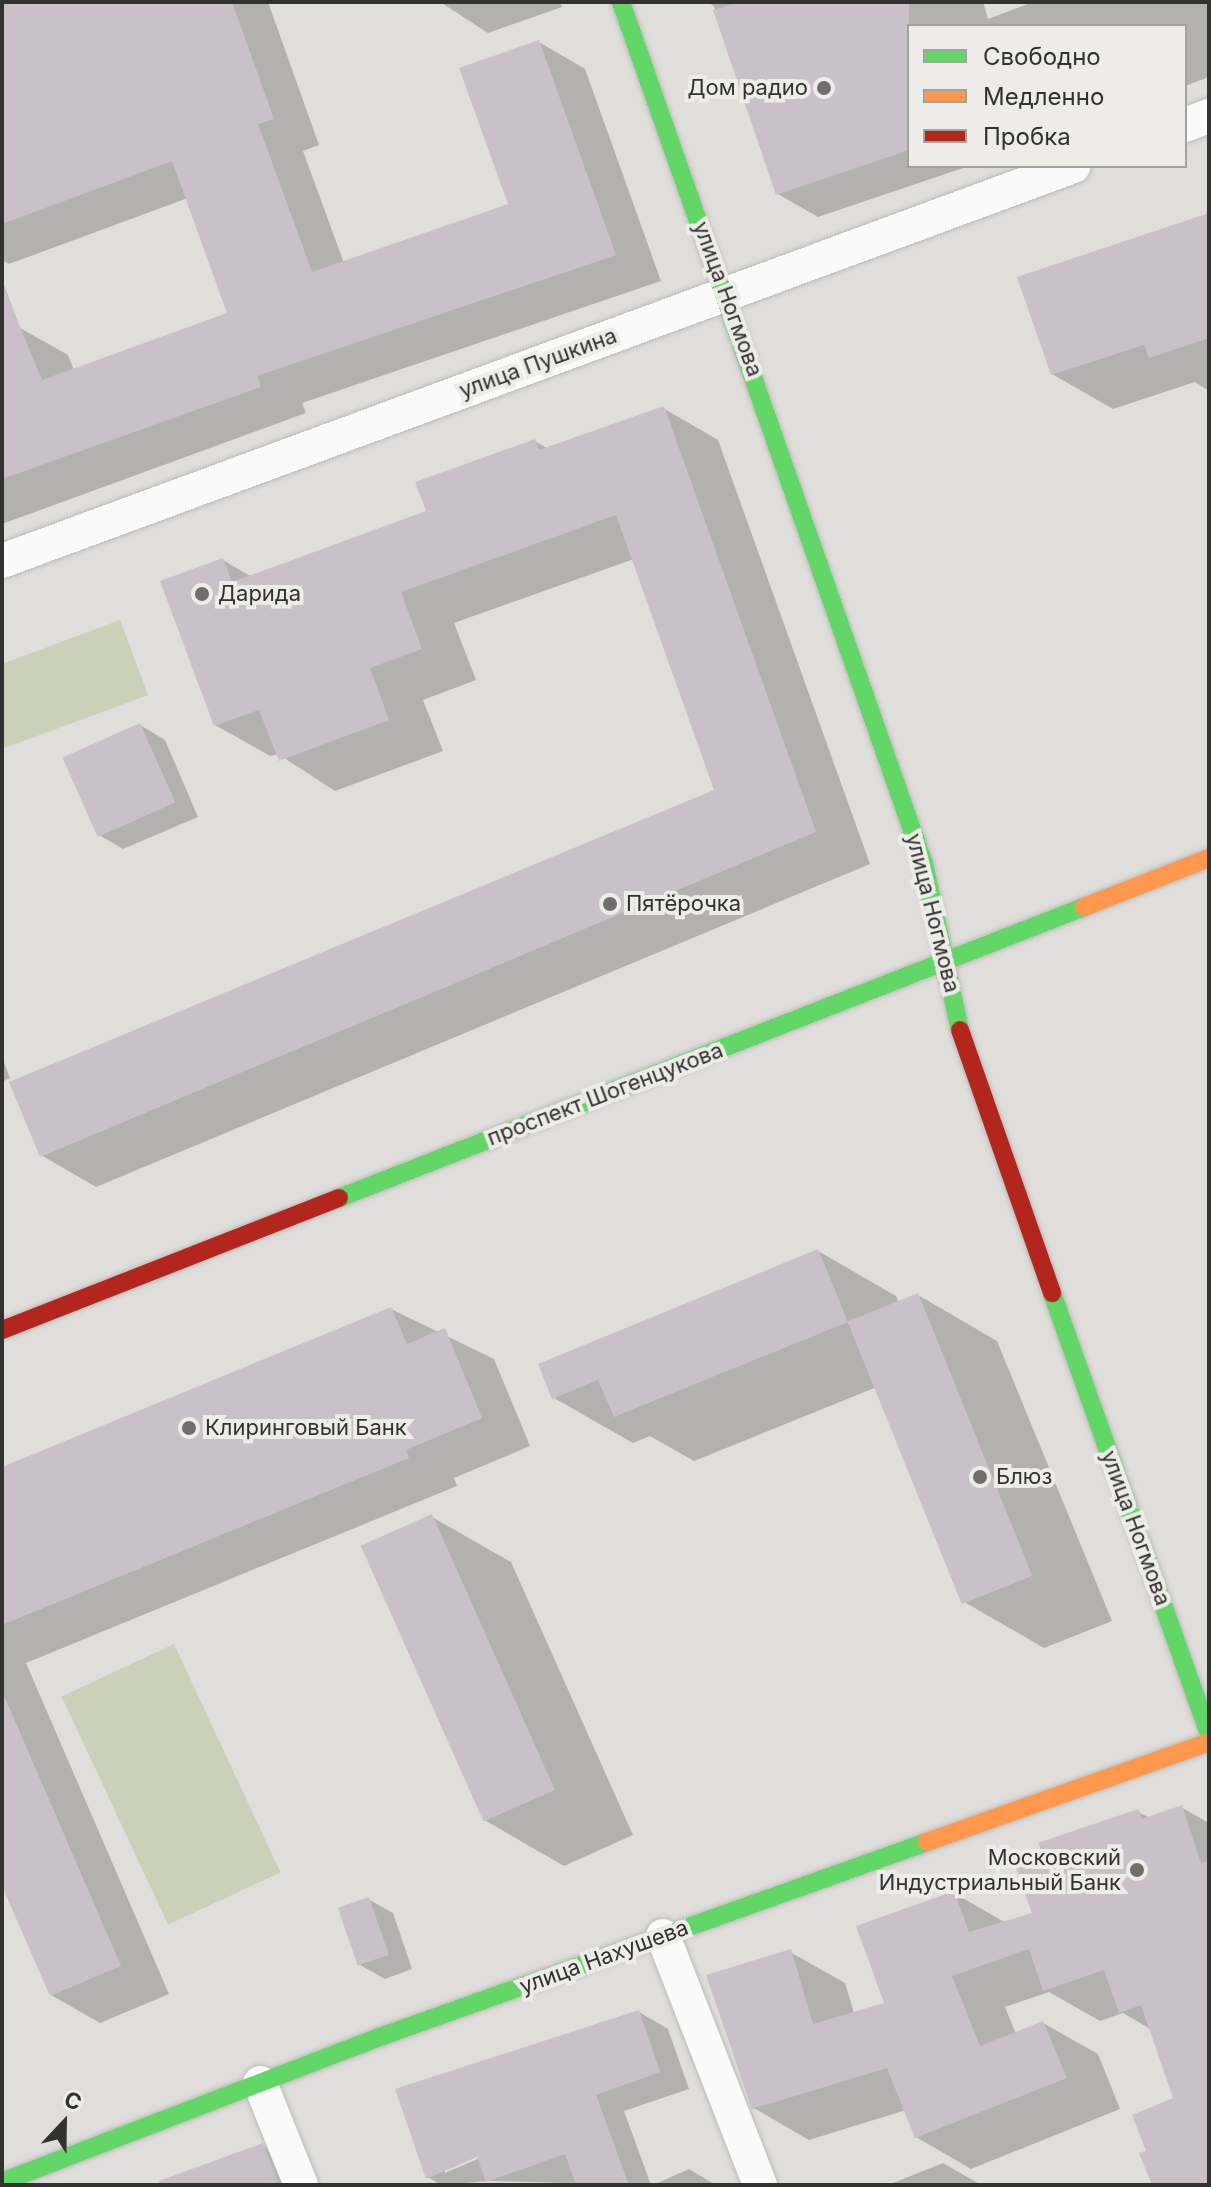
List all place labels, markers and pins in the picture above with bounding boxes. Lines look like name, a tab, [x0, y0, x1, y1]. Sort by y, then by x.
place label: Дом радио	[688, 75, 808, 101]
marker: Дом радио	[815, 79, 833, 97]
place label: Дарида	[218, 581, 301, 607]
marker: Дарида	[193, 585, 211, 603]
place label: Пятёрочка	[626, 891, 741, 917]
marker: Пятёрочка	[601, 895, 619, 913]
place label: Клиринговый Банк	[205, 1415, 407, 1441]
marker: Клиринговый Банк	[180, 1419, 198, 1437]
place label: Блюз	[996, 1464, 1052, 1490]
marker: Блюз	[971, 1468, 989, 1486]
place label: Московский Индустриальный Банк	[879, 1844, 1121, 1896]
marker: Московский Индустриальный Банк	[1128, 1861, 1146, 1879]

